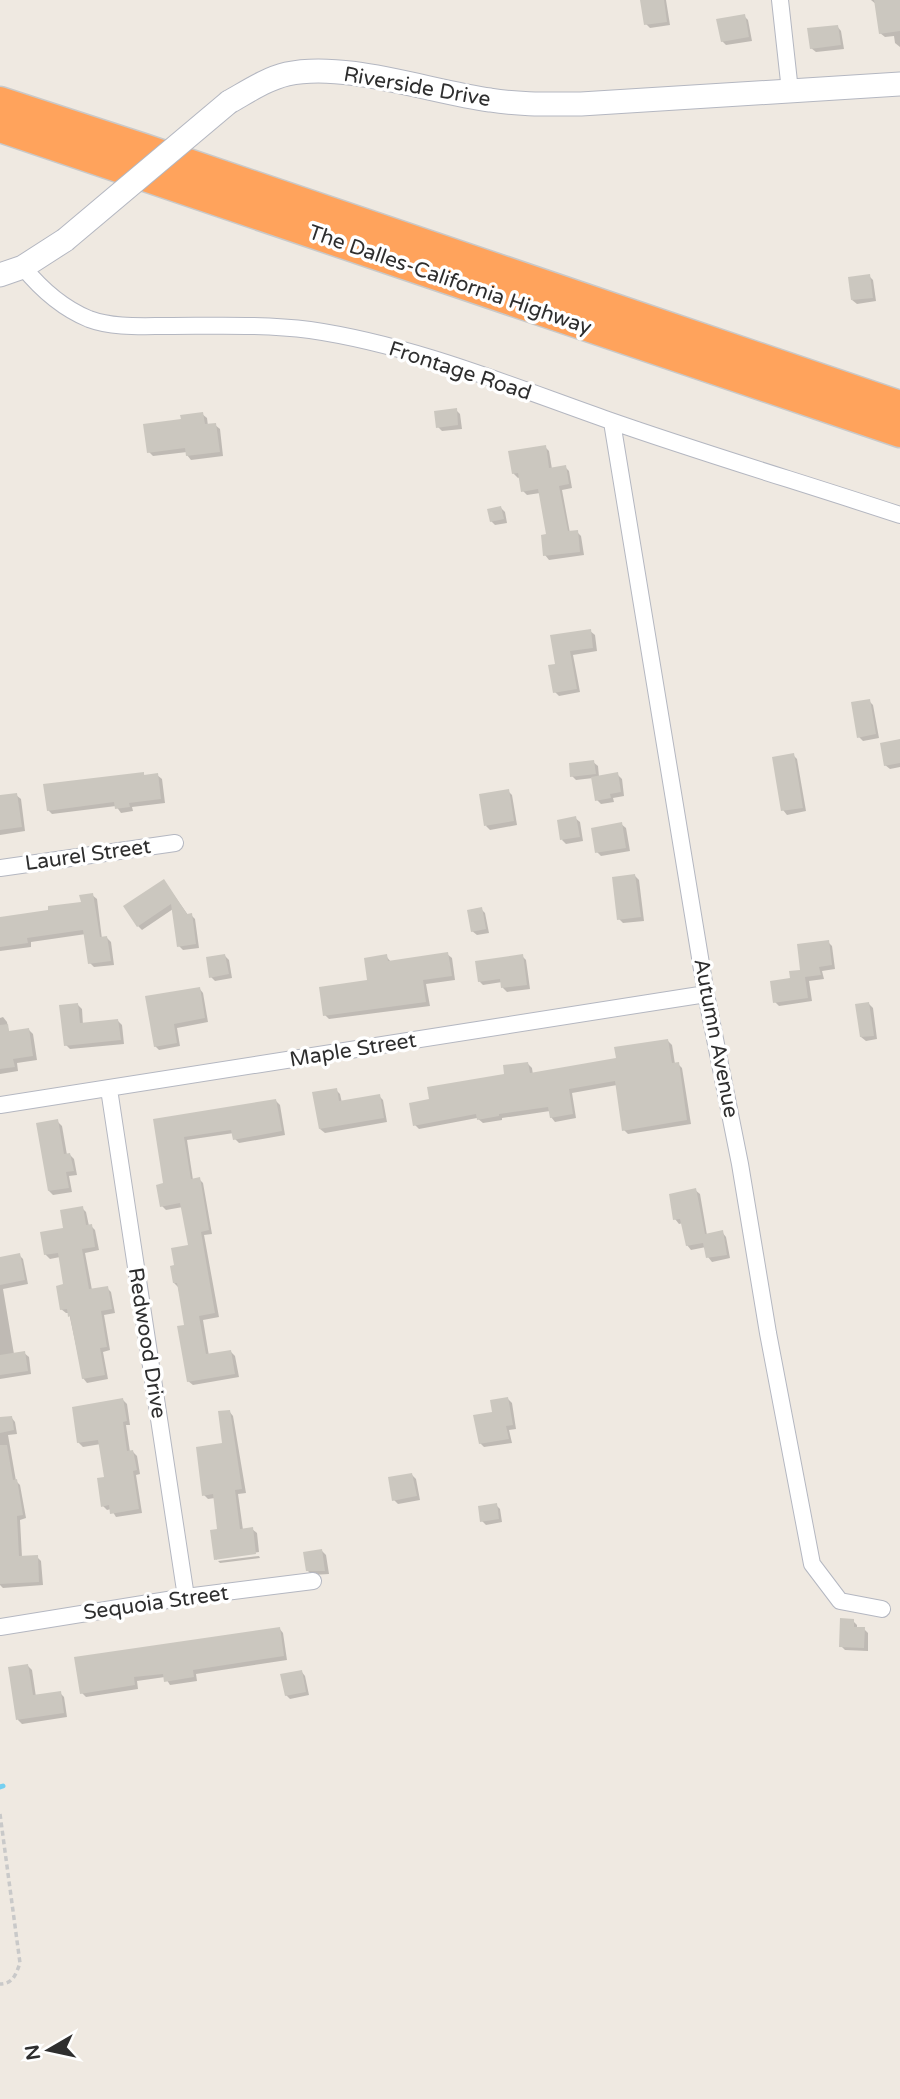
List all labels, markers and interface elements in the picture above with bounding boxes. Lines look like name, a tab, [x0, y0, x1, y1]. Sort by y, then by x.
street label: Riverside Drive	[342, 62, 493, 112]
street label: The Dalles-California Highway	[305, 220, 595, 340]
street label: Frontage Road	[386, 336, 534, 406]
street label: Laurel Street	[23, 834, 153, 876]
street label: Autumn Avenue	[688, 956, 744, 1120]
street label: Maple Street	[288, 1028, 418, 1072]
street label: Redwood Drive	[123, 1266, 171, 1420]
street label: Sequoia Street	[82, 1580, 230, 1626]
north arrow	[14, 2015, 84, 2085]
text: N	[21, 2043, 45, 2062]

